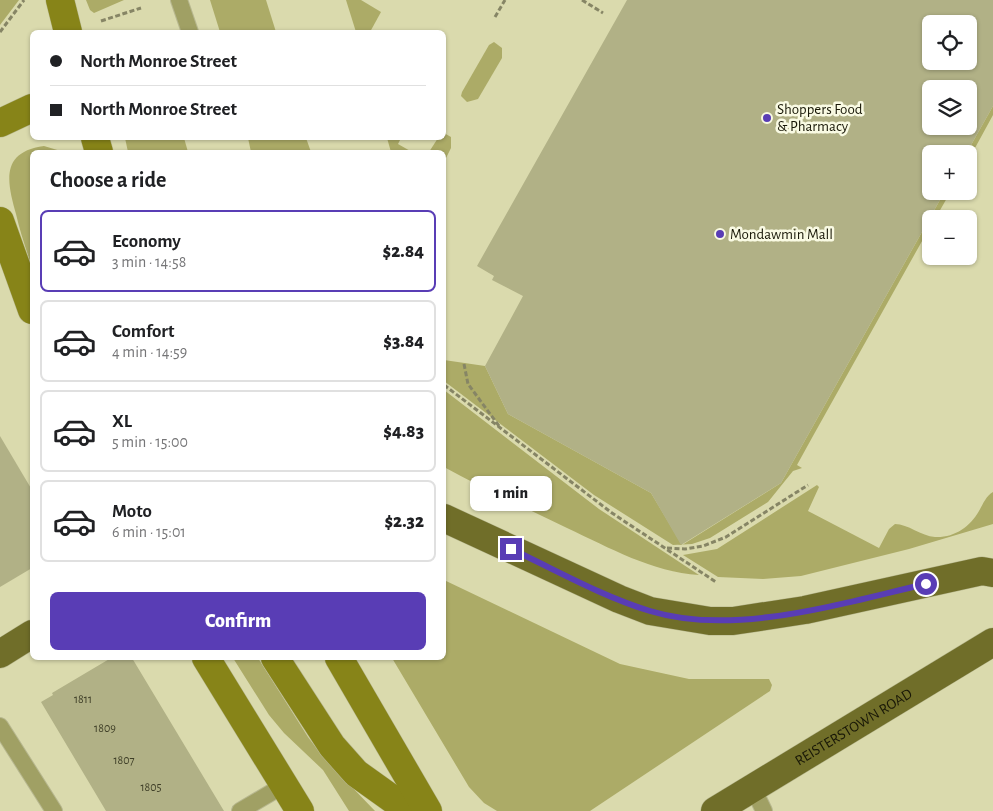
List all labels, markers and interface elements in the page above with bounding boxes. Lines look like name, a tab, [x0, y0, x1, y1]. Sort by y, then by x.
map controls	[922, 15, 977, 265]
button: locate	[922, 15, 977, 70]
text: North Monroe Street	[80, 52, 237, 71]
button: layers	[922, 80, 977, 135]
text: North Monroe Street	[80, 100, 237, 119]
place label: Shoppers Food & Pharmacy	[777, 102, 863, 134]
marker: Shoppers Food & Pharmacy	[761, 112, 773, 124]
button: +	[922, 145, 977, 200]
text: Choose a ride	[50, 169, 166, 191]
button: −	[922, 210, 977, 265]
place label: Mondawmin Mall	[730, 227, 833, 242]
marker: Mondawmin Mall	[714, 228, 726, 240]
icon: car	[52, 229, 97, 274]
text: Economy	[112, 232, 181, 251]
text: $2.84	[383, 242, 424, 261]
text: 3 min · 14:58	[112, 254, 186, 270]
icon: car	[52, 319, 97, 364]
text: Comfort	[112, 322, 174, 341]
text: $3.84	[383, 332, 424, 351]
text: 4 min · 14:59	[112, 344, 187, 360]
icon: car	[52, 409, 97, 454]
text: XL	[112, 412, 132, 431]
text: $4.83	[383, 422, 424, 441]
text: 5 min · 15:00	[112, 434, 188, 450]
callout: 1 min	[470, 476, 552, 512]
text: 1 min	[494, 485, 528, 501]
icon: car	[52, 499, 97, 544]
text: Moto	[112, 502, 152, 521]
text: $2.32	[384, 512, 424, 531]
text: 6 min · 15:01	[112, 524, 186, 540]
route end	[500, 538, 522, 560]
route start	[915, 573, 937, 595]
button: Confirm	[50, 592, 426, 650]
street label: REISTERSTOWN ROAD	[792, 685, 915, 768]
house number: 1811	[74, 693, 92, 705]
house number: 1809	[94, 722, 116, 734]
house number: 1807	[113, 754, 135, 766]
house number: 1805	[140, 781, 162, 793]

